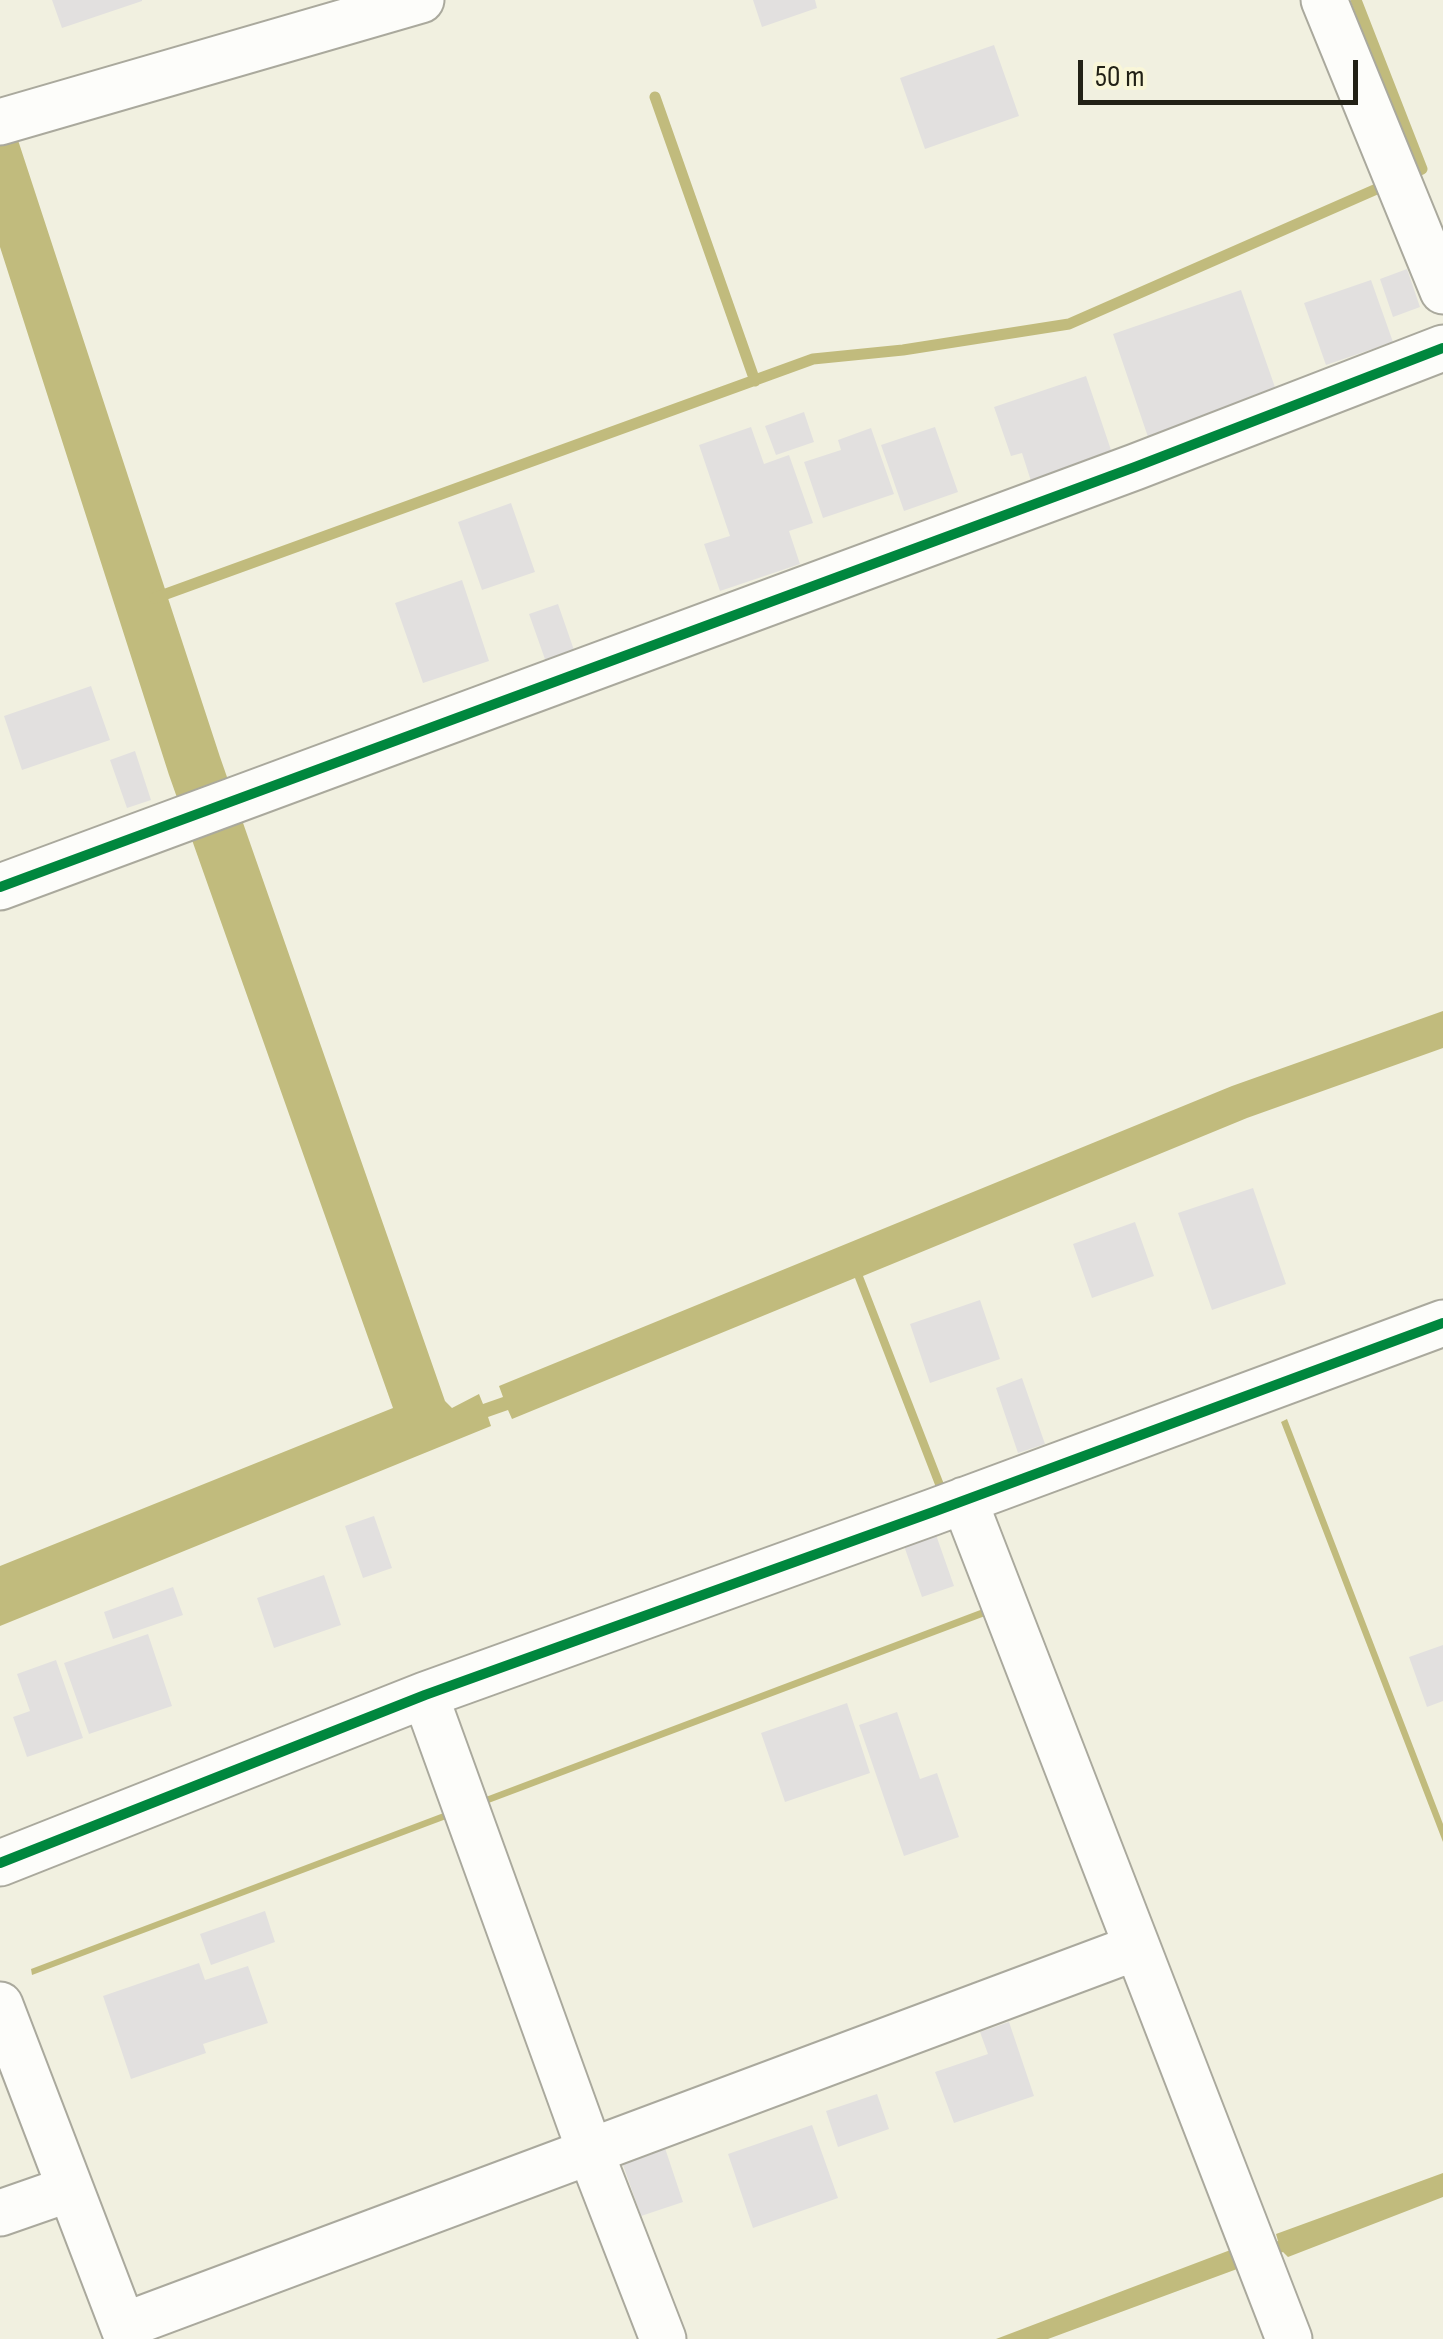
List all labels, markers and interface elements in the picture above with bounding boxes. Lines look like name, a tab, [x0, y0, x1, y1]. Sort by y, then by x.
scale bar	[1083, 40, 1363, 102]
text: 50 m	[1095, 59, 1144, 95]

